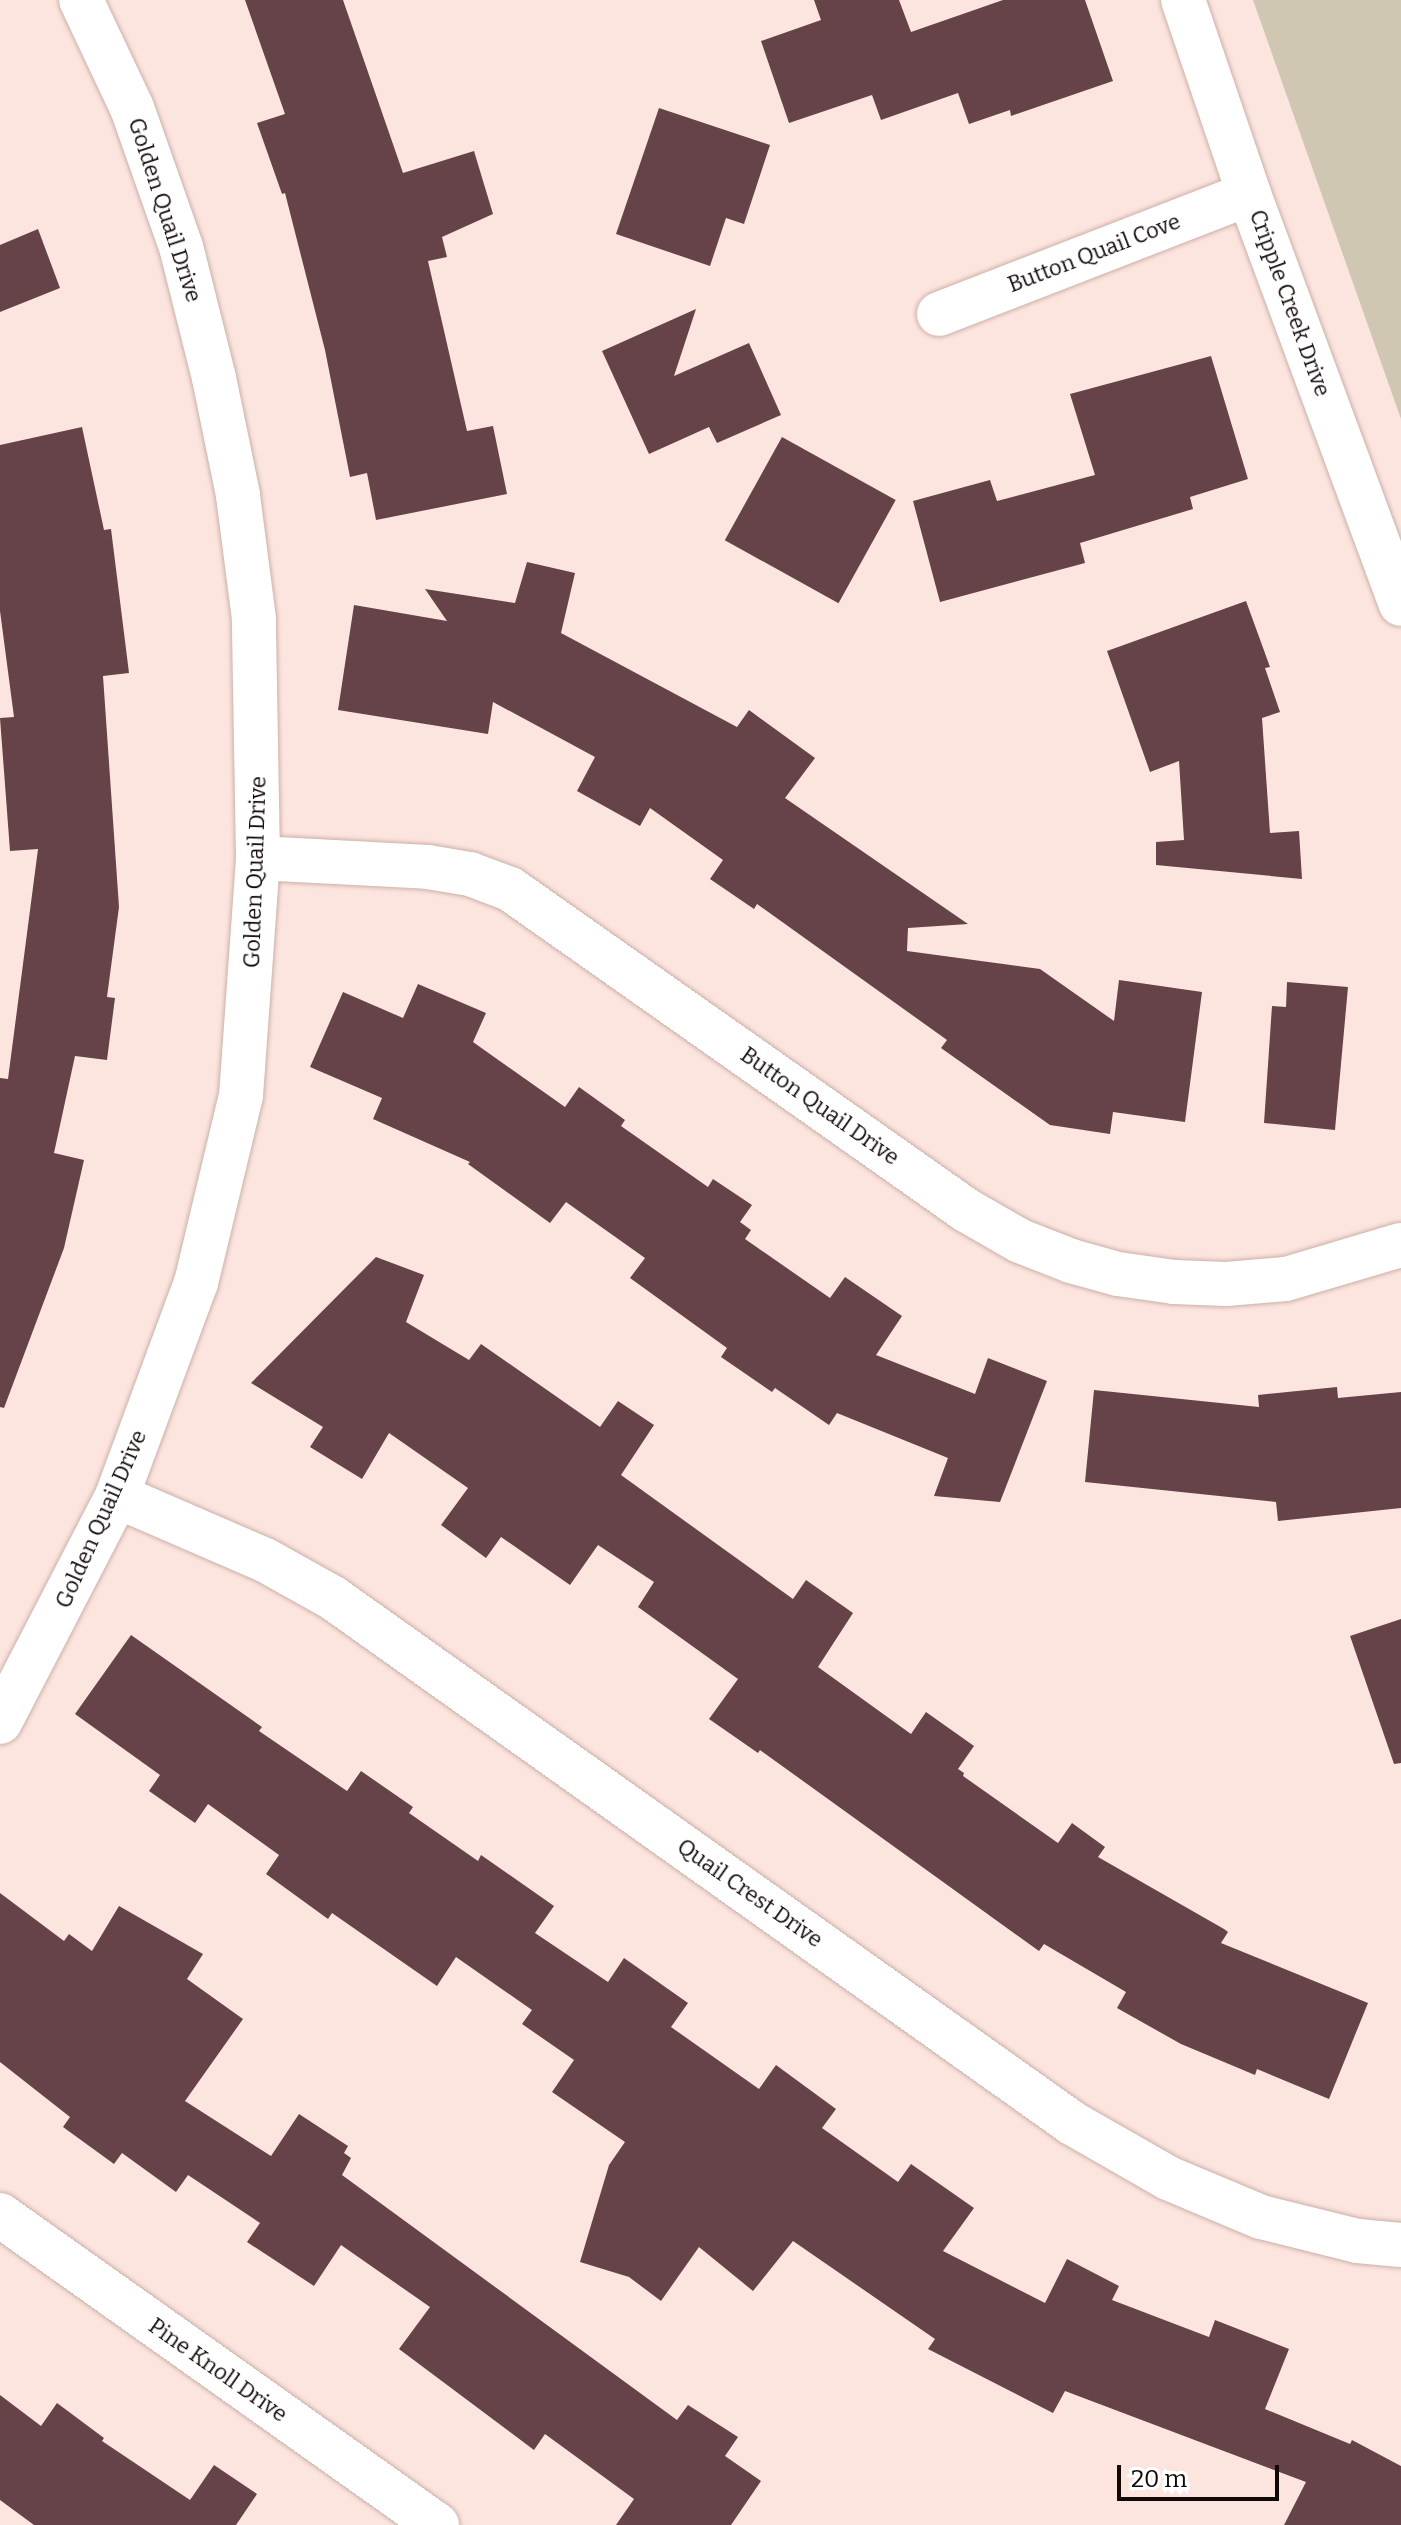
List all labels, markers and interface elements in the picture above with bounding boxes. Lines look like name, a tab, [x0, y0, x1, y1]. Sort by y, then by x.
street label: Golden Quail Drive	[123, 115, 207, 305]
street label: Cripple Creek Drive	[1244, 206, 1336, 400]
street label: Button Quail Cove	[1004, 208, 1184, 298]
street label: Golden Quail Drive	[238, 776, 272, 968]
street label: Button Quail Drive	[736, 1041, 904, 1171]
street label: Golden Quail Drive	[50, 1426, 152, 1612]
street label: Quail Crest Drive	[672, 1833, 828, 1953]
street label: Pine Knoll Drive	[144, 2312, 292, 2428]
scale bar	[1121, 2449, 1283, 2499]
text: 20 m	[1131, 2465, 1187, 2493]

